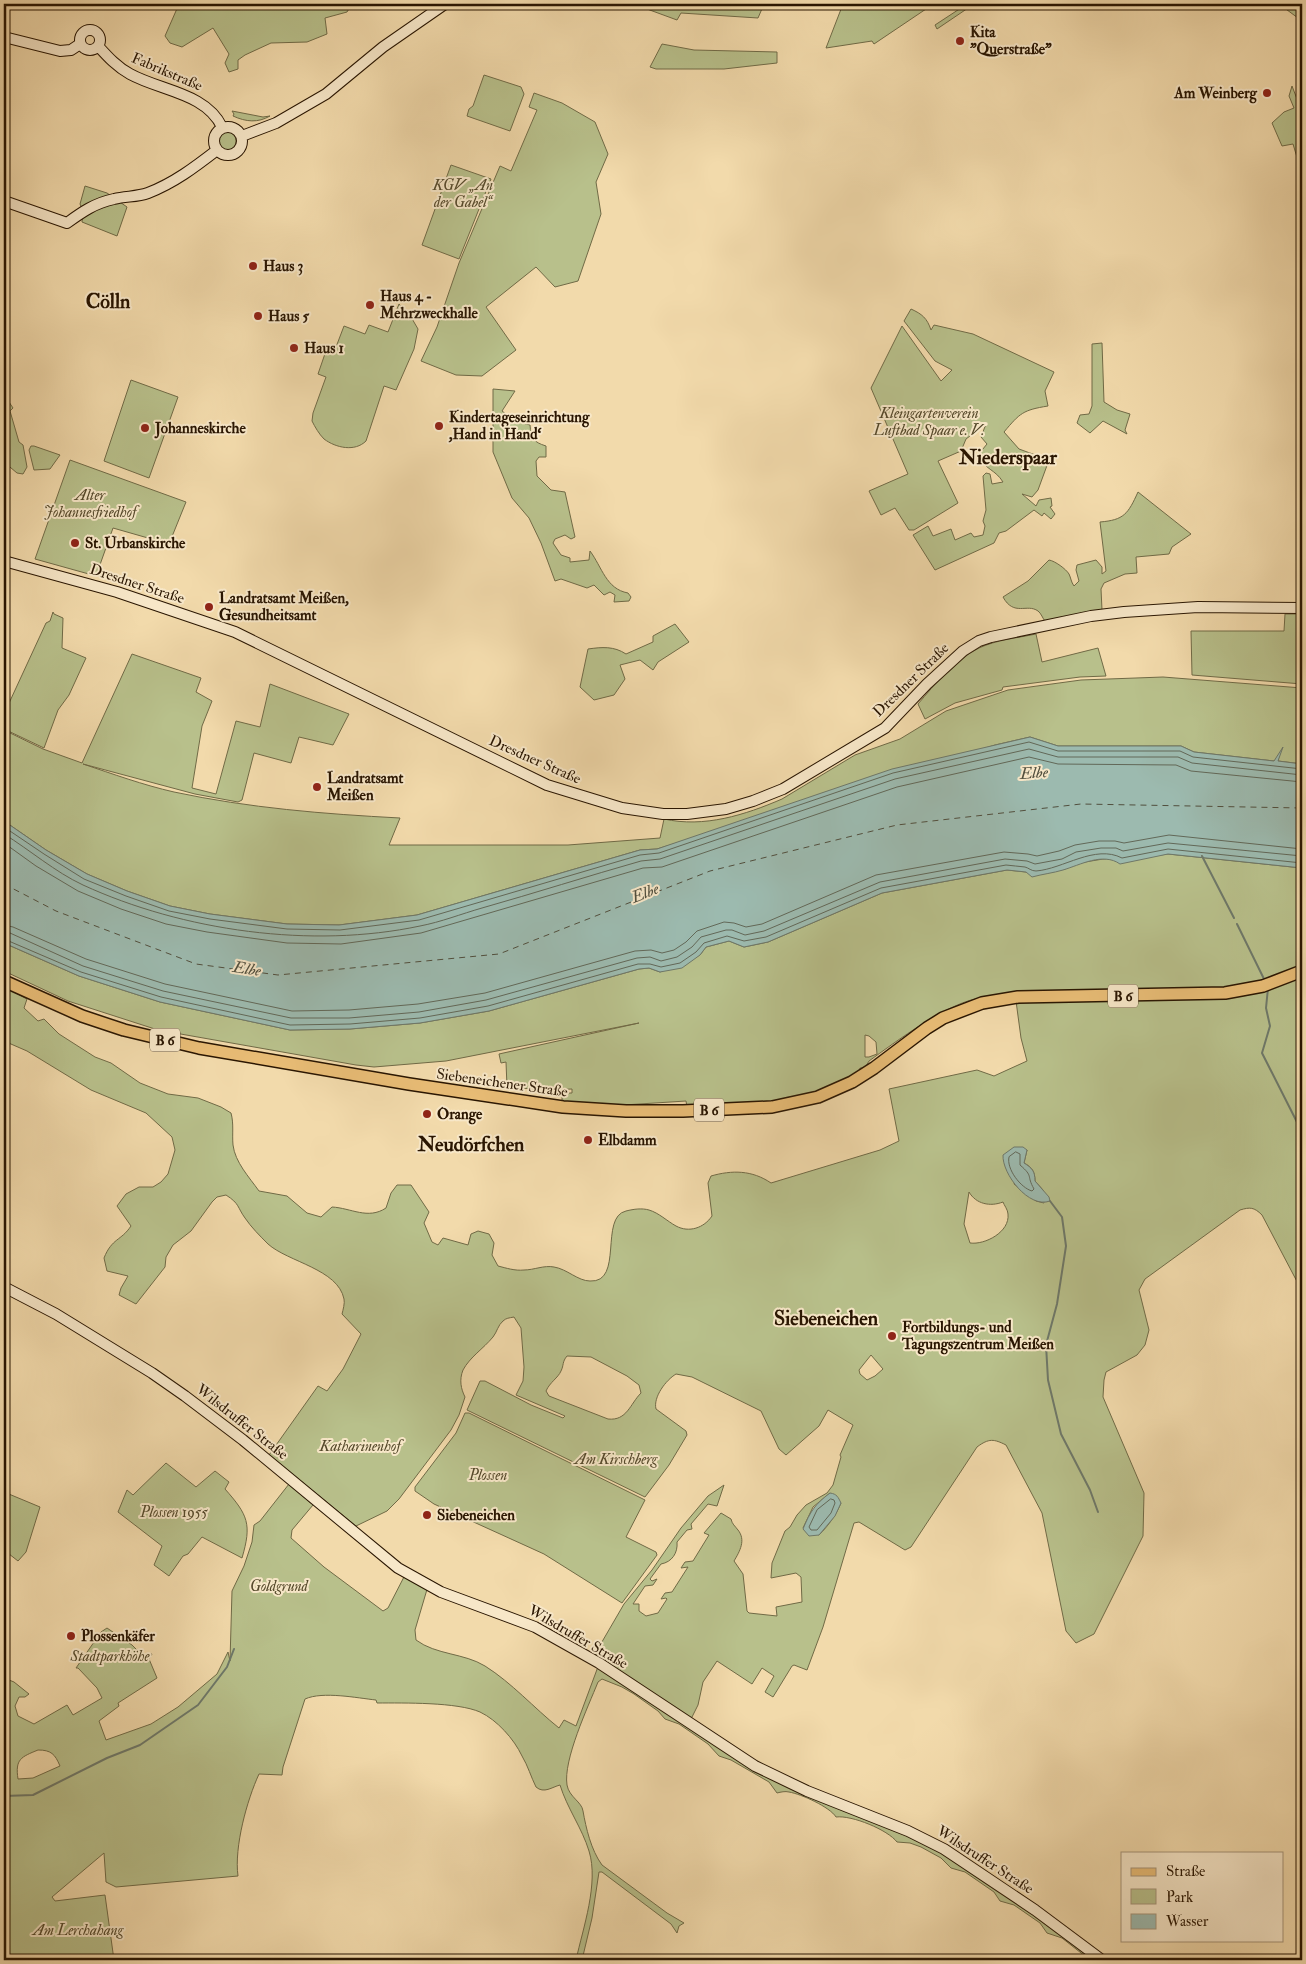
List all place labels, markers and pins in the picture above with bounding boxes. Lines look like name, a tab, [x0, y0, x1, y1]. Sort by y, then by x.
place label: Kita "Querstraße"	[970, 23, 1052, 59]
marker: Kita "Querstraße"	[954, 35, 966, 47]
place label: Am Weinberg	[1173, 84, 1258, 104]
marker: Am Weinberg	[1261, 87, 1273, 99]
place label: Haus 3	[263, 257, 304, 276]
marker: Haus 3	[247, 260, 259, 272]
place label: Haus 4 - Mehrzweckhalle	[379, 287, 478, 323]
marker: Haus 4 - Mehrzweckhalle	[364, 299, 376, 311]
place label: Haus 5	[268, 307, 310, 326]
marker: Haus 5	[252, 310, 264, 322]
place label: Haus 1	[304, 339, 344, 358]
marker: Haus 1	[288, 342, 300, 354]
place label: Kindertageseinrichtung ‚Hand in Hand‘	[448, 408, 590, 444]
place label: Johanneskirche	[154, 419, 246, 439]
marker: Kindertageseinrichtung ‚Hand in Hand‘	[433, 420, 445, 432]
marker: Johanneskirche	[139, 422, 151, 434]
place label: St. Urbanskirche	[85, 534, 186, 553]
marker: St. Urbanskirche	[69, 537, 81, 549]
place label: Landratsamt Meißen, Gesundheitsamt	[219, 589, 349, 625]
marker: Landratsamt Meißen, Gesundheitsamt	[203, 601, 215, 613]
place label: Landratsamt Meißen	[326, 769, 404, 805]
marker: Landratsamt Meißen	[311, 781, 323, 793]
place label: Orange	[437, 1105, 483, 1125]
marker: Orange	[421, 1108, 433, 1120]
place label: Elbdamm	[598, 1131, 657, 1150]
marker: Elbdamm	[582, 1134, 594, 1146]
place label: Fortbildungs- und Tagungszentrum Meißen	[901, 1318, 1054, 1355]
marker: Fortbildungs- und Tagungszentrum Meißen	[886, 1330, 898, 1342]
place label: Siebeneichen	[437, 1506, 515, 1525]
marker: Siebeneichen	[421, 1509, 433, 1521]
place label: Plossenkäfer	[81, 1627, 155, 1646]
marker: Plossenkäfer	[65, 1630, 77, 1642]

